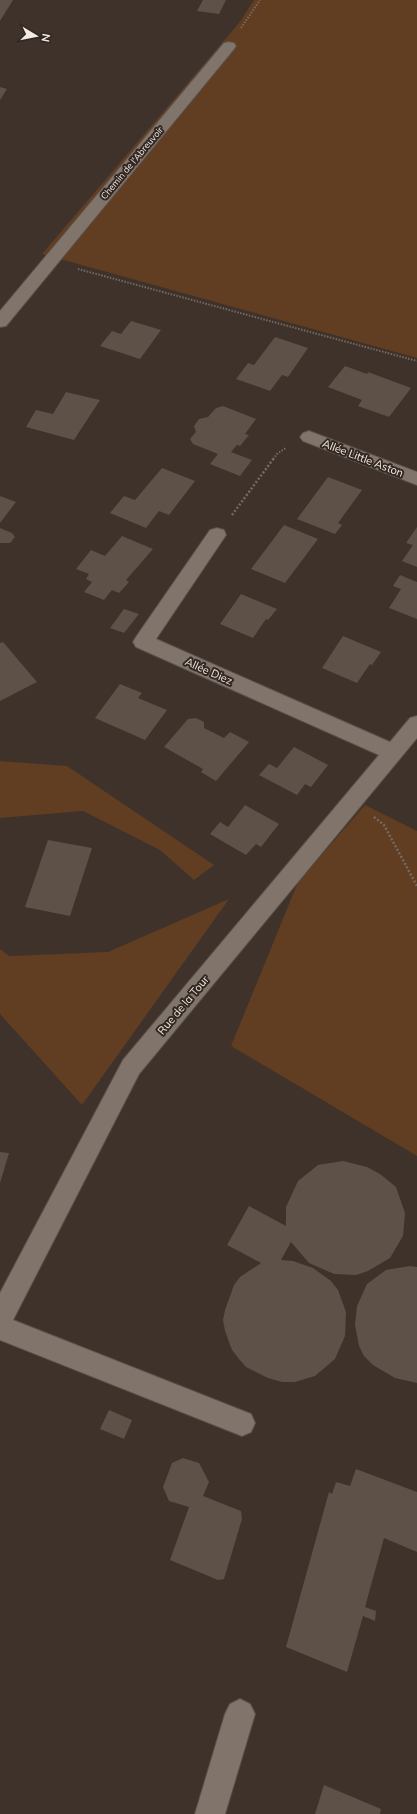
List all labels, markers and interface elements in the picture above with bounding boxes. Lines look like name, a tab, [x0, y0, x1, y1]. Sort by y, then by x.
north arrow	[16, 16, 56, 56]
text: N	[38, 32, 53, 43]
street label: Chemin de l'Abreuvoir	[98, 124, 166, 201]
street label: Allée Little Aston	[320, 436, 406, 480]
street label: Allée Diez	[183, 654, 235, 688]
street label: Rue de la Tour	[154, 973, 212, 1037]

